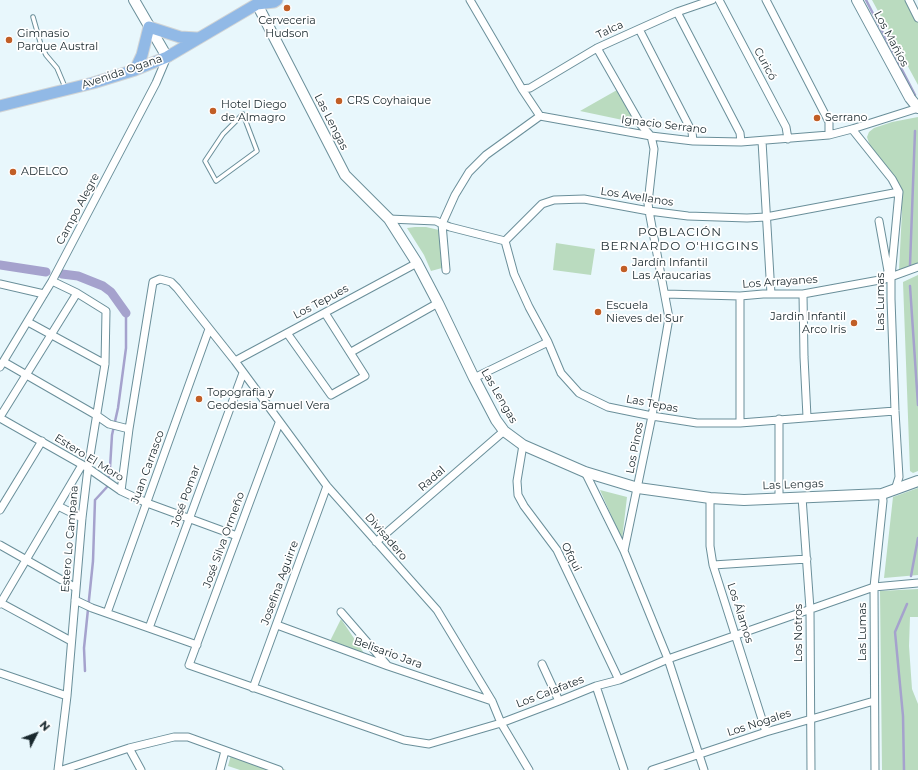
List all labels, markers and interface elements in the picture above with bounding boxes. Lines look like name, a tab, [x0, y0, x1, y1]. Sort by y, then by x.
marker: Cerveceria Hudson	[282, 3, 292, 13]
street label: Los Mañíos	[871, 9, 911, 69]
place label: Cerveceria Hudson	[258, 14, 316, 40]
street label: Talca	[594, 18, 626, 42]
place label: Gimnasio Parque Austral	[17, 27, 98, 53]
marker: Gimnasio Parque Austral	[4, 35, 14, 45]
street label: Curicó	[751, 45, 779, 83]
street label: Avenida Ogana	[80, 52, 164, 92]
street label: Las Lengas	[311, 92, 351, 152]
place label: CRS Coyhaique	[347, 94, 431, 108]
marker: CRS Coyhaique	[334, 96, 344, 106]
place label: Hotel Diego de Almagro	[221, 98, 287, 124]
marker: Hotel Diego de Almagro	[208, 106, 218, 116]
place label: Serrano	[825, 111, 868, 125]
street label: Ignacio Serrano	[620, 113, 708, 137]
marker: Serrano	[812, 113, 822, 123]
place label: ADELCO	[21, 165, 68, 179]
marker: ADELCO	[8, 167, 18, 177]
street label: Campo Alegre	[54, 171, 102, 247]
street label: Los Avellanos	[600, 185, 674, 209]
district label: POBLACIÓN BERNARDO O'HIGGINS	[601, 225, 759, 253]
place label: Jardín Infantil Las Araucarias	[632, 256, 711, 282]
marker: Jardín Infantil Las Araucarias	[619, 264, 629, 274]
street label: Los Arrayanes	[742, 273, 818, 291]
street label: Las Lumas	[874, 273, 888, 331]
street label: Los Tepues	[291, 282, 351, 322]
place label: Escuela Nieves del Sur	[606, 299, 684, 325]
marker: Escuela Nieves del Sur	[593, 307, 603, 317]
place label: Jardin Infantil Arco Iris	[770, 310, 846, 336]
marker: Jardin Infantil Arco Iris	[849, 318, 859, 328]
street label: Las Lengas	[478, 366, 520, 426]
place label: Topografia y Geodesia Samuel Vera	[207, 386, 330, 412]
street label: Las Tepas	[625, 392, 679, 416]
marker: Topografia y Geodesia Samuel Vera	[194, 394, 204, 404]
street label: Los Pinos	[624, 421, 646, 475]
street label: Juan Carrasco	[129, 429, 167, 505]
street label: Estero El Moro	[52, 431, 126, 485]
street label: José Pomar	[169, 463, 203, 529]
street label: Radal	[416, 464, 448, 494]
street label: Las Lengas	[762, 477, 824, 493]
street label: Estero Lo Campana	[59, 485, 81, 593]
street label: José Silva Ormeño	[200, 490, 248, 590]
street label: Divisadero	[362, 511, 410, 563]
street label: Josefina Aguirre	[259, 539, 301, 627]
street label: Ofqui	[558, 540, 584, 574]
street label: Los Álamos	[724, 581, 756, 645]
street label: Las Lumas	[856, 603, 870, 661]
street label: Los Notros	[792, 604, 806, 662]
street label: Belisario Jara	[352, 634, 424, 672]
street label: Los Calafates	[514, 673, 586, 711]
street label: Los Nogales	[725, 706, 793, 740]
north arrow	[16, 714, 56, 754]
text: N	[37, 718, 53, 734]

